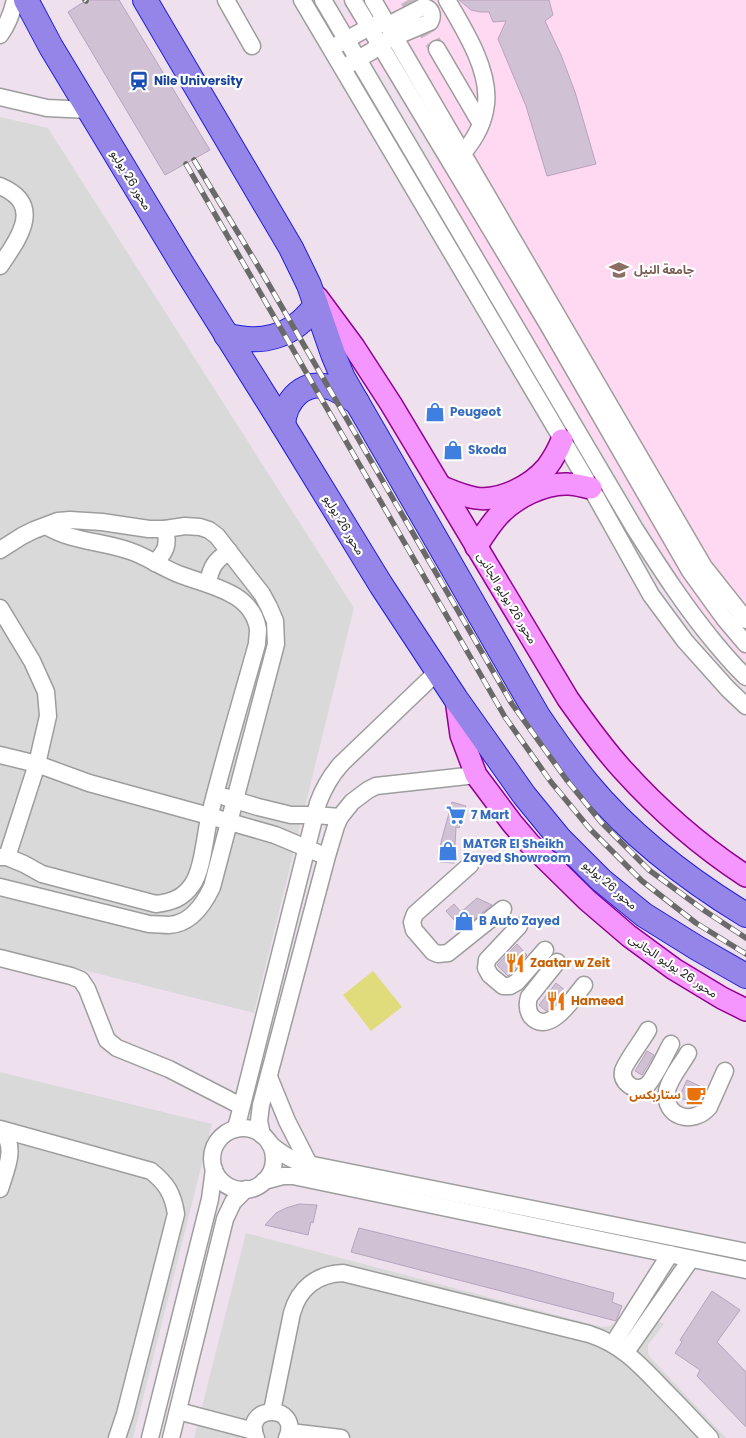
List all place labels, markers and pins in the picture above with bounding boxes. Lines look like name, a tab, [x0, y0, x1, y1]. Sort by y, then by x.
station icon: Nile University	[128, 70, 150, 92]
place label: Nile University	[154, 72, 243, 89]
school or university icon: جامعة النيل	[608, 259, 630, 281]
place label: جامعة النيل	[634, 261, 694, 278]
shop icon: Peugeot	[424, 401, 446, 423]
place label: Peugeot	[450, 403, 501, 420]
shop icon: Skoda	[442, 439, 464, 461]
place label: Skoda	[468, 441, 507, 458]
supermarket icon: 7 Mart	[445, 804, 467, 826]
place label: 7 Mart	[471, 806, 509, 823]
place label: MATGR El Sheikh Zayed Showroom	[463, 835, 571, 866]
shop icon: MATGR El Sheikh Zayed Showroom	[437, 840, 459, 862]
shop icon: B Auto Zayed	[453, 910, 475, 932]
place label: B Auto Zayed	[479, 912, 560, 929]
restaurant icon: Zaatar w Zeit	[504, 952, 526, 974]
place label: Zaatar w Zeit	[530, 954, 610, 971]
restaurant icon: Hameed	[545, 990, 567, 1012]
place label: Hameed	[571, 992, 624, 1009]
cafe icon: ستاربكس	[685, 1084, 707, 1106]
place label: ستاربكس	[629, 1086, 681, 1103]

